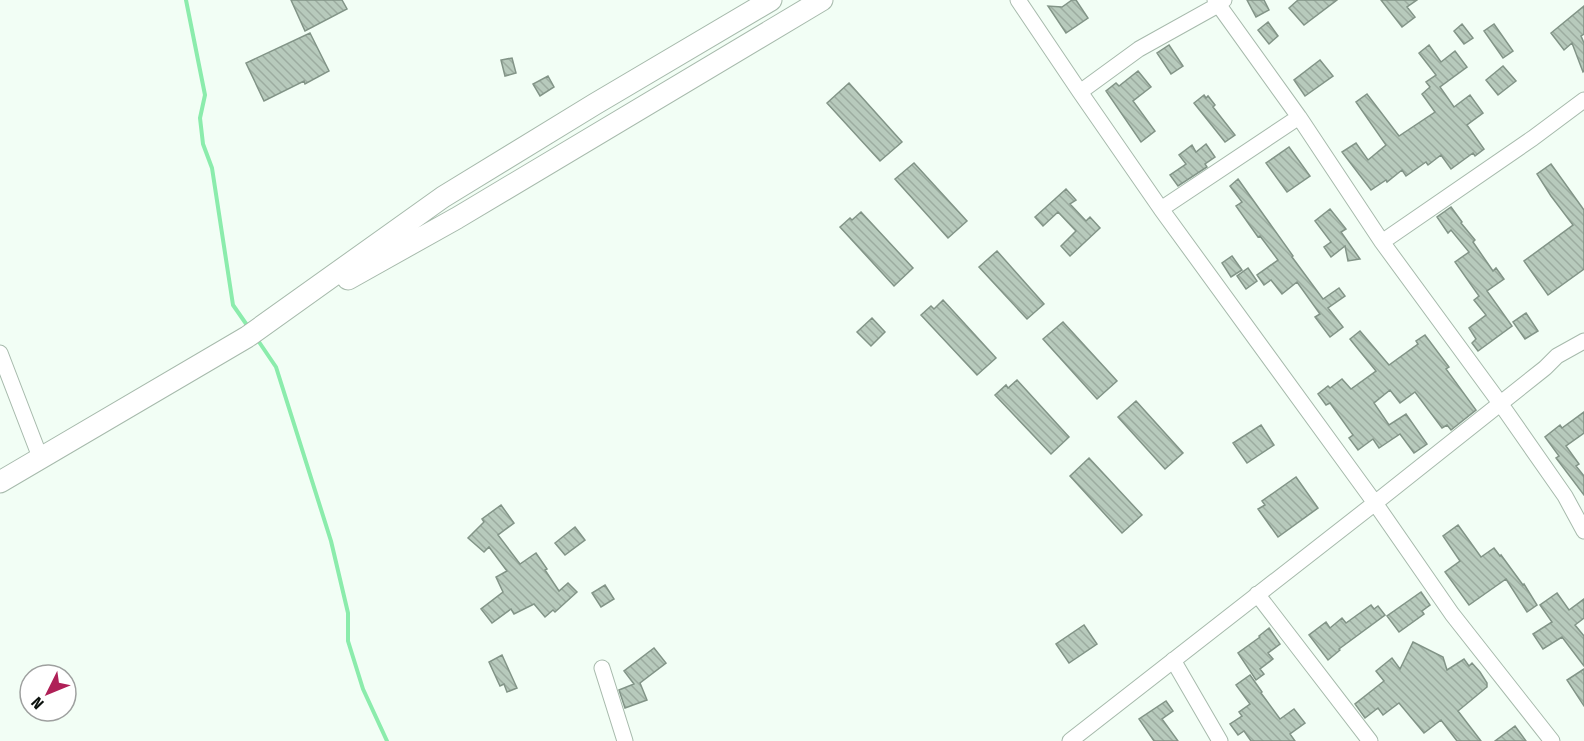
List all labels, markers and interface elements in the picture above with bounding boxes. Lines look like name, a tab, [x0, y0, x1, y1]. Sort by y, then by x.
north arrow	[18, 663, 78, 723]
text: N	[27, 693, 48, 713]

